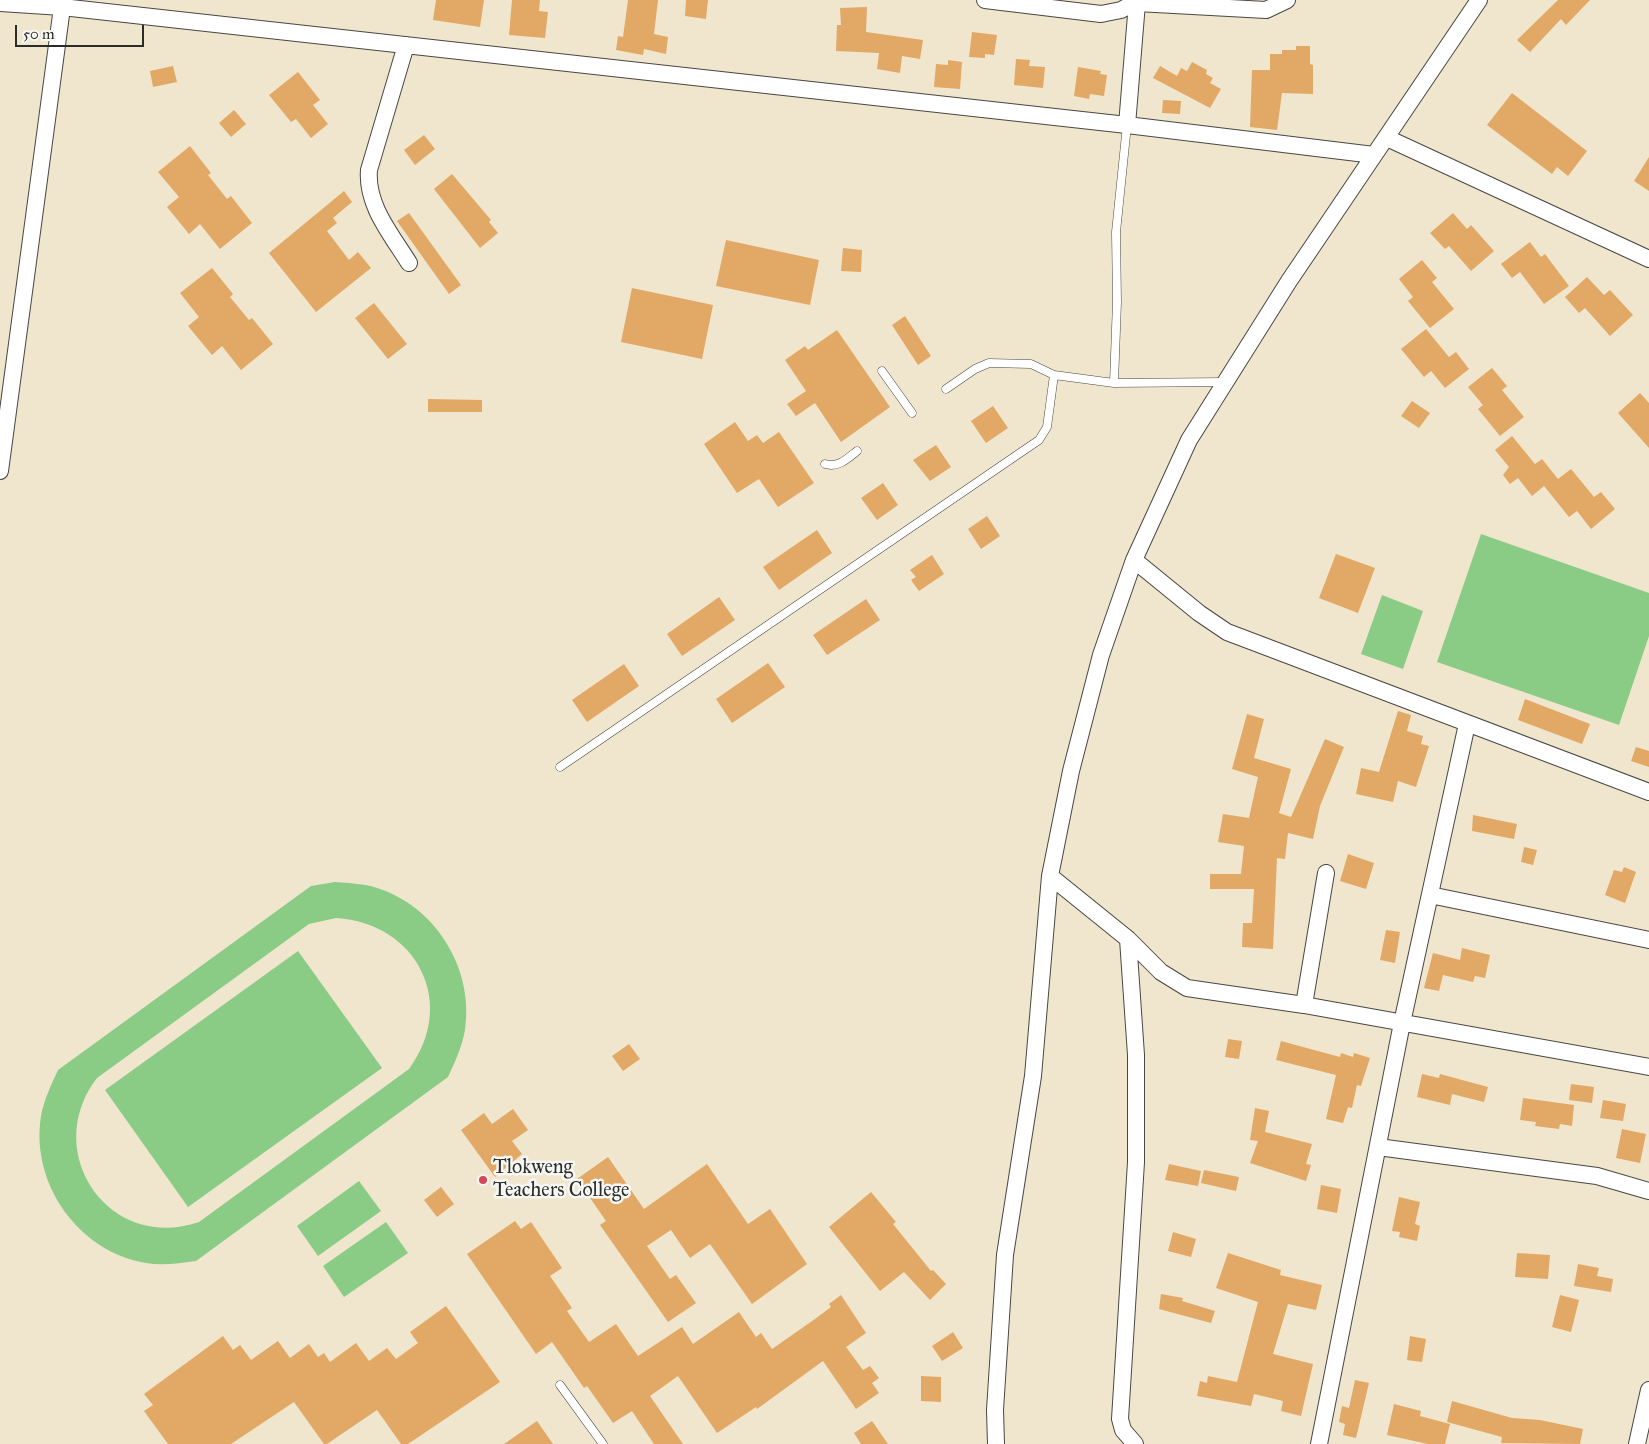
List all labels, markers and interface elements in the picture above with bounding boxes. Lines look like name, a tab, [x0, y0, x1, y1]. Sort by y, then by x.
scale bar	[18, 15, 146, 47]
text: 50 m	[23, 25, 55, 43]
place label: Tlokweng Teachers College	[493, 1156, 629, 1203]
marker: Tlokweng Teachers College	[477, 1174, 489, 1186]

